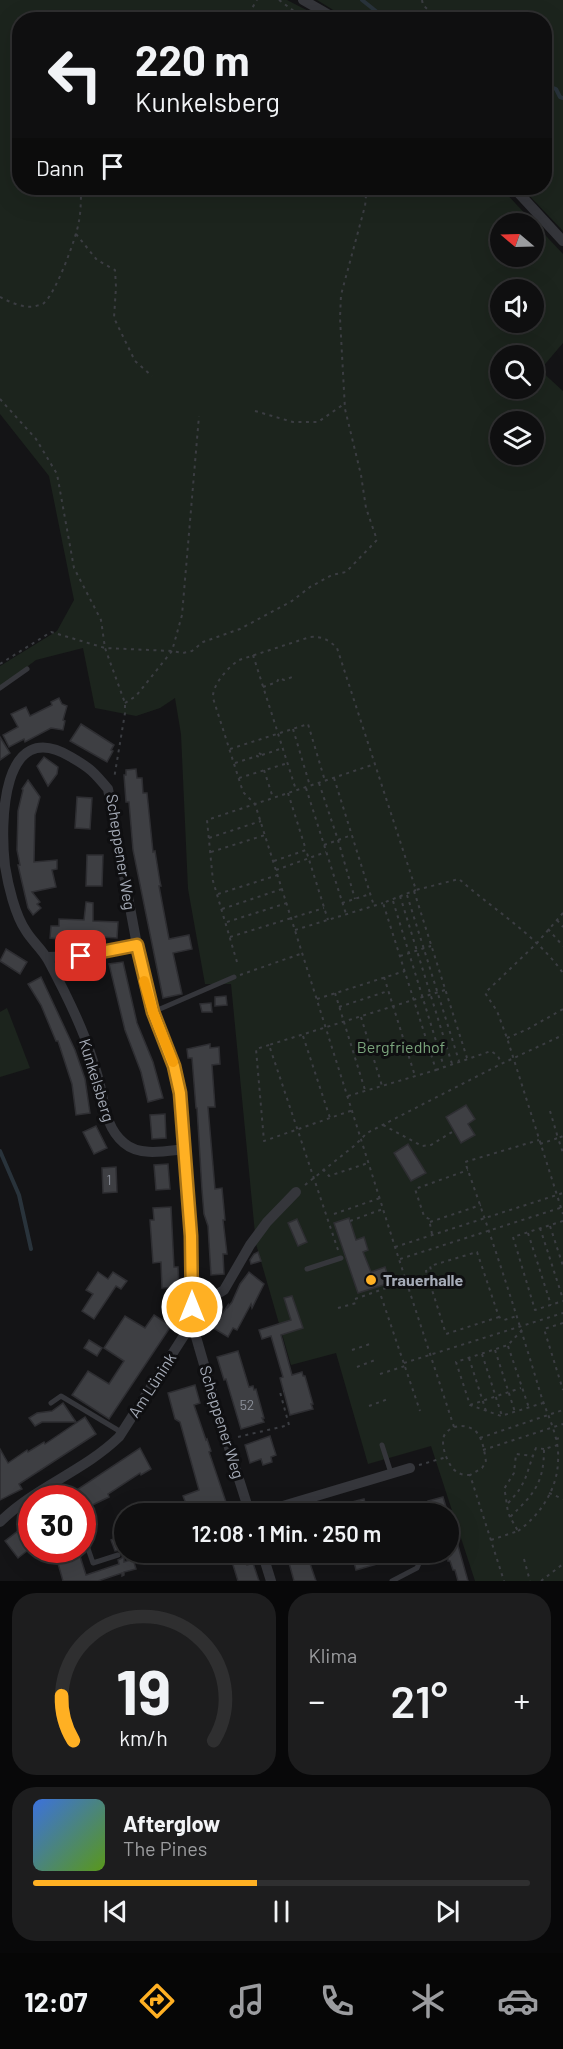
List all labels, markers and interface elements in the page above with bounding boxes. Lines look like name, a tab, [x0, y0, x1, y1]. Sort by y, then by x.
text: 220 m	[135, 34, 249, 84]
icon: left	[36, 36, 114, 114]
text: Kunkelsberg	[135, 85, 280, 117]
icon: arrive	[96, 150, 129, 183]
text: Dann	[36, 154, 84, 180]
north arrow	[490, 213, 544, 267]
map controls	[490, 213, 544, 465]
button: sound	[490, 279, 544, 333]
button: search	[490, 345, 544, 399]
button: layers	[490, 411, 544, 465]
street label: Scheppener Weg	[103, 793, 140, 911]
pin	[55, 930, 106, 981]
icon: arrive	[64, 939, 97, 972]
street label: Kunkelsberg	[76, 1036, 119, 1124]
park label: Bergfriedhof	[357, 1037, 446, 1056]
house number: 1	[107, 1171, 111, 1188]
place label: Trauerhalle	[383, 1270, 464, 1289]
marker: Trauerhalle	[364, 1273, 378, 1287]
position arrow	[160, 1275, 224, 1339]
street label: Am Lünink	[124, 1349, 179, 1421]
street label: Scheppener Weg	[196, 1363, 249, 1481]
house number: 52	[240, 1396, 254, 1413]
speed limit sign: 30	[18, 1485, 96, 1563]
text: 12:08 · 1 Min. · 250 m	[192, 1520, 381, 1546]
text: Klima	[309, 1643, 357, 1667]
text: 19	[116, 1653, 171, 1727]
text: 21°	[391, 1673, 448, 1727]
text: −	[309, 1680, 325, 1720]
text: +	[513, 1680, 530, 1720]
text: km/h	[119, 1725, 168, 1750]
text: Afterglow	[123, 1810, 220, 1836]
text: The Pines	[123, 1836, 207, 1860]
icon: previous	[99, 1895, 132, 1928]
icon: pause	[265, 1895, 298, 1928]
icon: next	[431, 1895, 464, 1928]
icon: directions	[136, 1980, 178, 2022]
icon: music	[226, 1980, 268, 2022]
icon: phone	[316, 1980, 358, 2022]
icon: climate	[407, 1980, 449, 2022]
icon: car	[497, 1980, 539, 2022]
text: 12:07	[24, 1985, 87, 2017]

